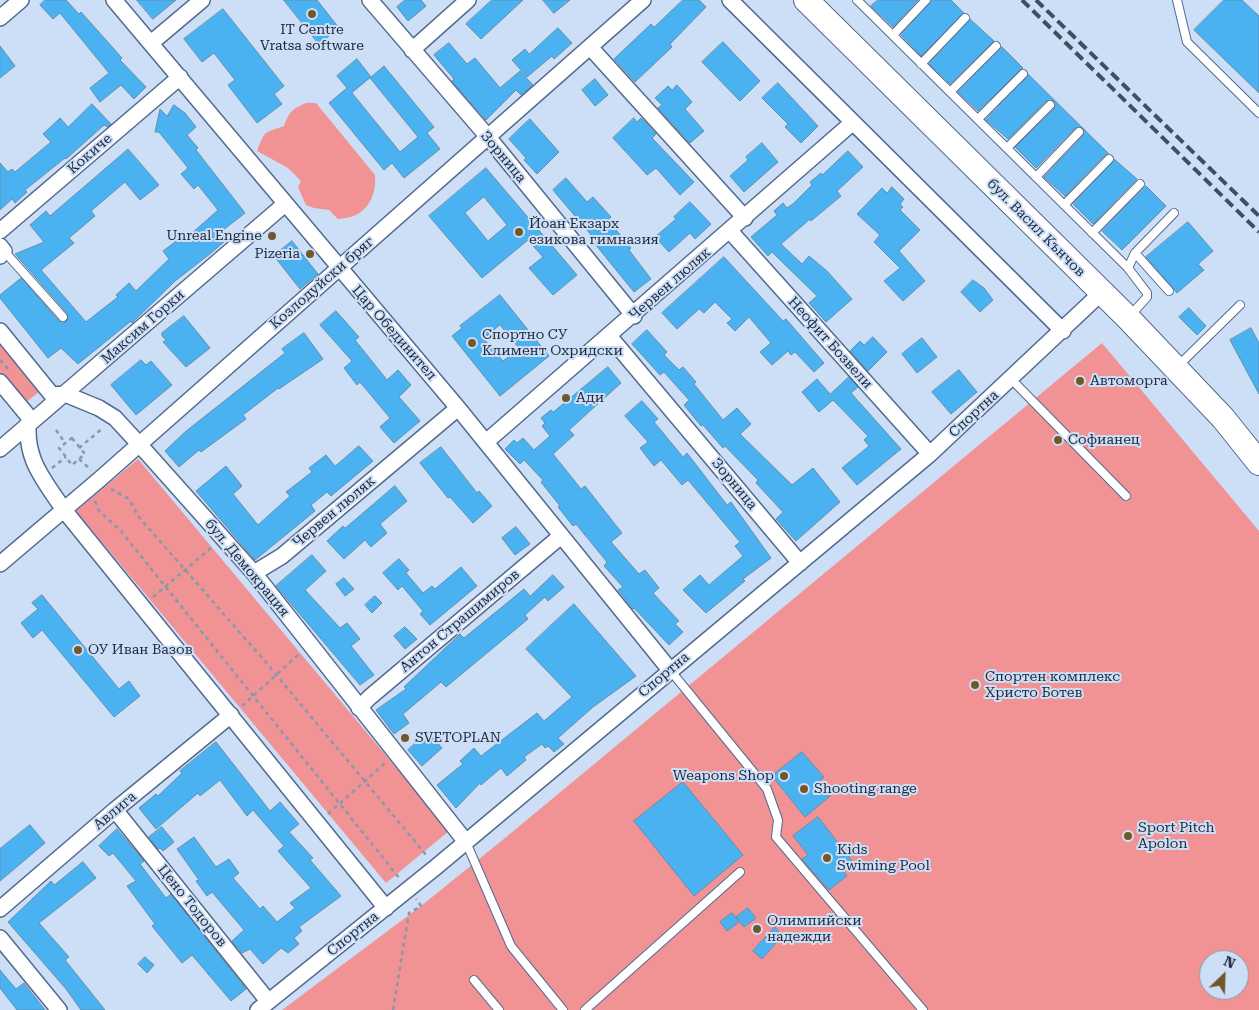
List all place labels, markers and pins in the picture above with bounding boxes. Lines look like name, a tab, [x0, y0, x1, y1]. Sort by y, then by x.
marker: IT Centre Vratsa software	[306, 8, 318, 20]
place label: IT Centre Vratsa software	[260, 22, 364, 54]
place label: Йоан Екзарх езикова гимназия	[529, 216, 659, 248]
marker: Йоан Екзарх езикова гимназия	[513, 226, 525, 238]
place label: Unreal Engine	[166, 228, 262, 244]
marker: Unreal Engine	[266, 230, 278, 242]
place label: Pizeria	[254, 246, 300, 262]
marker: Pizeria	[304, 248, 316, 260]
place label: Спортно СУ Климент Охридски	[482, 327, 623, 360]
marker: Спортно СУ Климент Охридски	[466, 337, 478, 349]
place label: Автоморга	[1090, 373, 1168, 389]
marker: Автоморга	[1074, 375, 1086, 387]
place label: Ади	[576, 390, 604, 406]
marker: Ади	[560, 392, 572, 404]
place label: Софианец	[1068, 432, 1140, 448]
marker: Софианец	[1052, 434, 1064, 446]
place label: ОУ Иван Вазов	[88, 642, 193, 658]
marker: ОУ Иван Вазов	[72, 644, 84, 656]
place label: Спортен комплекс Христо Ботев	[985, 669, 1120, 702]
marker: Спортен комплекс Христо Ботев	[969, 679, 981, 691]
place label: SVETOPLAN	[415, 730, 501, 746]
marker: SVETOPLAN	[399, 732, 411, 744]
place label: Weapons Shop	[673, 768, 774, 784]
marker: Weapons Shop	[778, 770, 790, 782]
place label: Shooting range	[814, 781, 917, 797]
marker: Shooting range	[798, 783, 810, 795]
place label: Sport Pitch Apolon	[1138, 820, 1215, 852]
marker: Sport Pitch Apolon	[1122, 830, 1134, 842]
place label: Kids Swiming Pool	[837, 842, 930, 874]
marker: Kids Swiming Pool	[821, 852, 833, 864]
place label: Олимпийски надежди	[767, 913, 862, 946]
marker: Олимпийски надежди	[751, 923, 763, 935]

